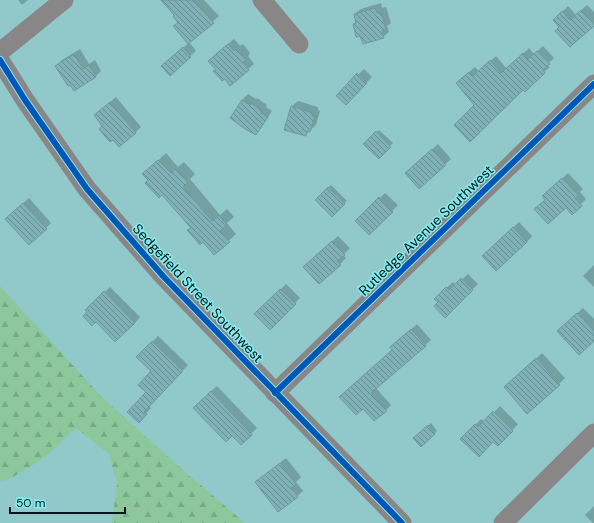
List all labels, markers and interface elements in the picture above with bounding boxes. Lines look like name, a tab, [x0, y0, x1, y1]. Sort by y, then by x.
street label: Rutledge Avenue Southwest	[355, 161, 497, 299]
street label: Sedgefield Street Southwest	[129, 220, 267, 366]
scale bar	[10, 489, 125, 515]
text: 50 m	[16, 495, 45, 511]

